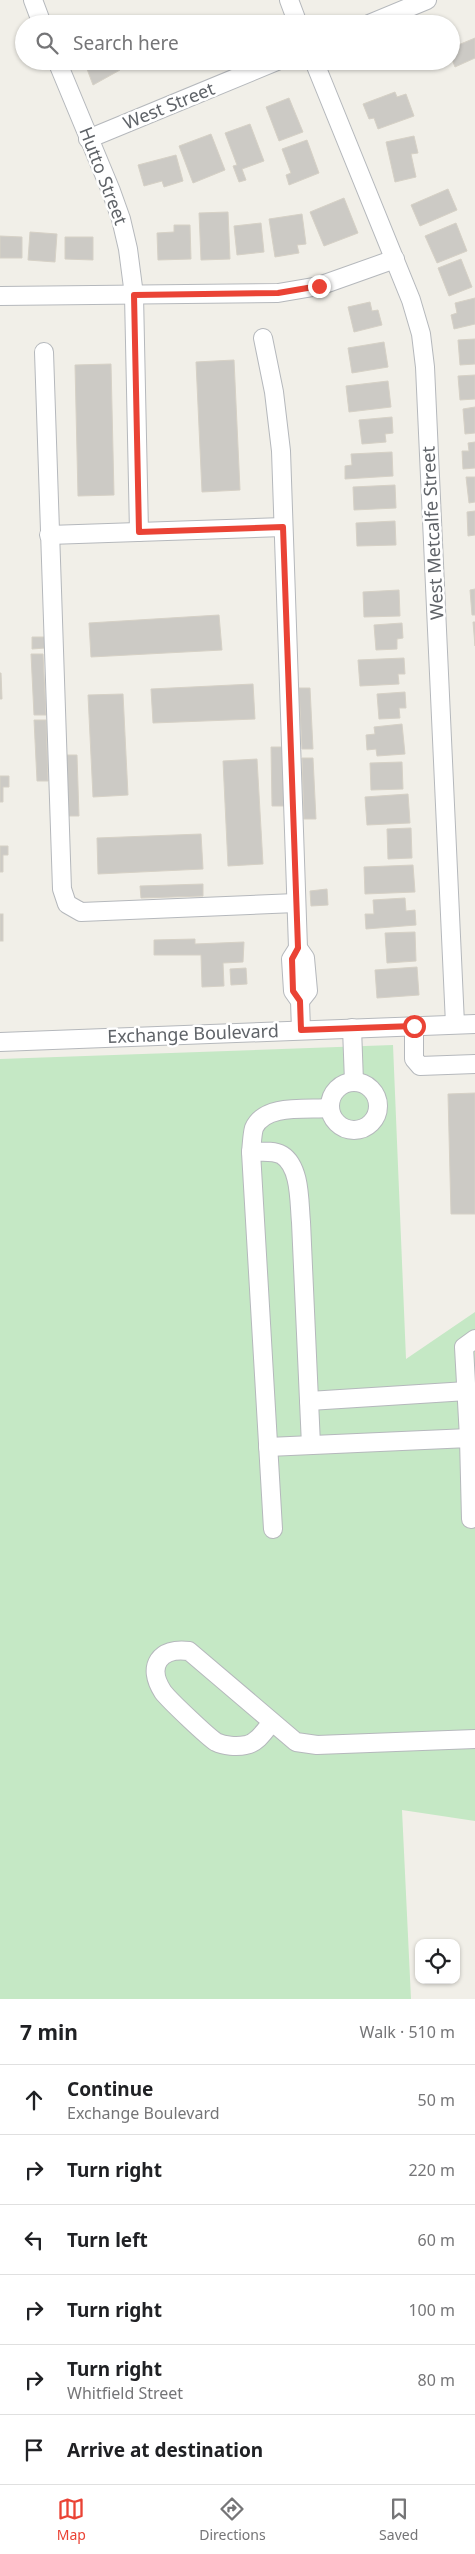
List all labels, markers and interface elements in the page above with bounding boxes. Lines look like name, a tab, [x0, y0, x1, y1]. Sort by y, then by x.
search box	[15, 15, 460, 70]
icon: search	[33, 29, 61, 57]
text: Search here	[73, 30, 179, 56]
street label: West Street	[119, 76, 218, 134]
street label: Hutto Street	[74, 123, 134, 229]
route end	[308, 275, 331, 298]
street label: West Metcalfe Street	[415, 445, 449, 621]
route start	[403, 1015, 426, 1038]
street label: Exchange Boulevard	[107, 1018, 279, 1048]
map controls	[415, 1939, 460, 1984]
button: locate	[415, 1939, 460, 1984]
text: 7 min	[20, 2018, 78, 2046]
text: Walk · 510 m	[360, 2021, 455, 2043]
text: Continue	[67, 2076, 153, 2102]
icon: ahead	[20, 2086, 48, 2114]
text: 50 m	[418, 2089, 455, 2111]
text: Exchange Boulevard	[67, 2102, 220, 2124]
icon: right	[20, 2156, 48, 2184]
text: Turn right	[67, 2157, 162, 2183]
text: 220 m	[408, 2159, 455, 2181]
icon: left	[20, 2226, 48, 2254]
text: Turn left	[67, 2227, 148, 2253]
text: 60 m	[418, 2229, 455, 2251]
icon: right	[20, 2296, 48, 2324]
text: Turn right	[67, 2297, 162, 2323]
text: 100 m	[408, 2299, 455, 2321]
text: Turn right	[67, 2356, 162, 2382]
icon: right	[20, 2366, 48, 2394]
text: 80 m	[418, 2369, 455, 2391]
text: Whitfield Street	[67, 2382, 183, 2404]
icon: arrive	[20, 2436, 48, 2464]
text: Arrive at destination	[67, 2437, 263, 2463]
tab: Map	[57, 2495, 86, 2544]
tab: Directions	[199, 2495, 266, 2544]
tab: Saved	[379, 2495, 418, 2544]

